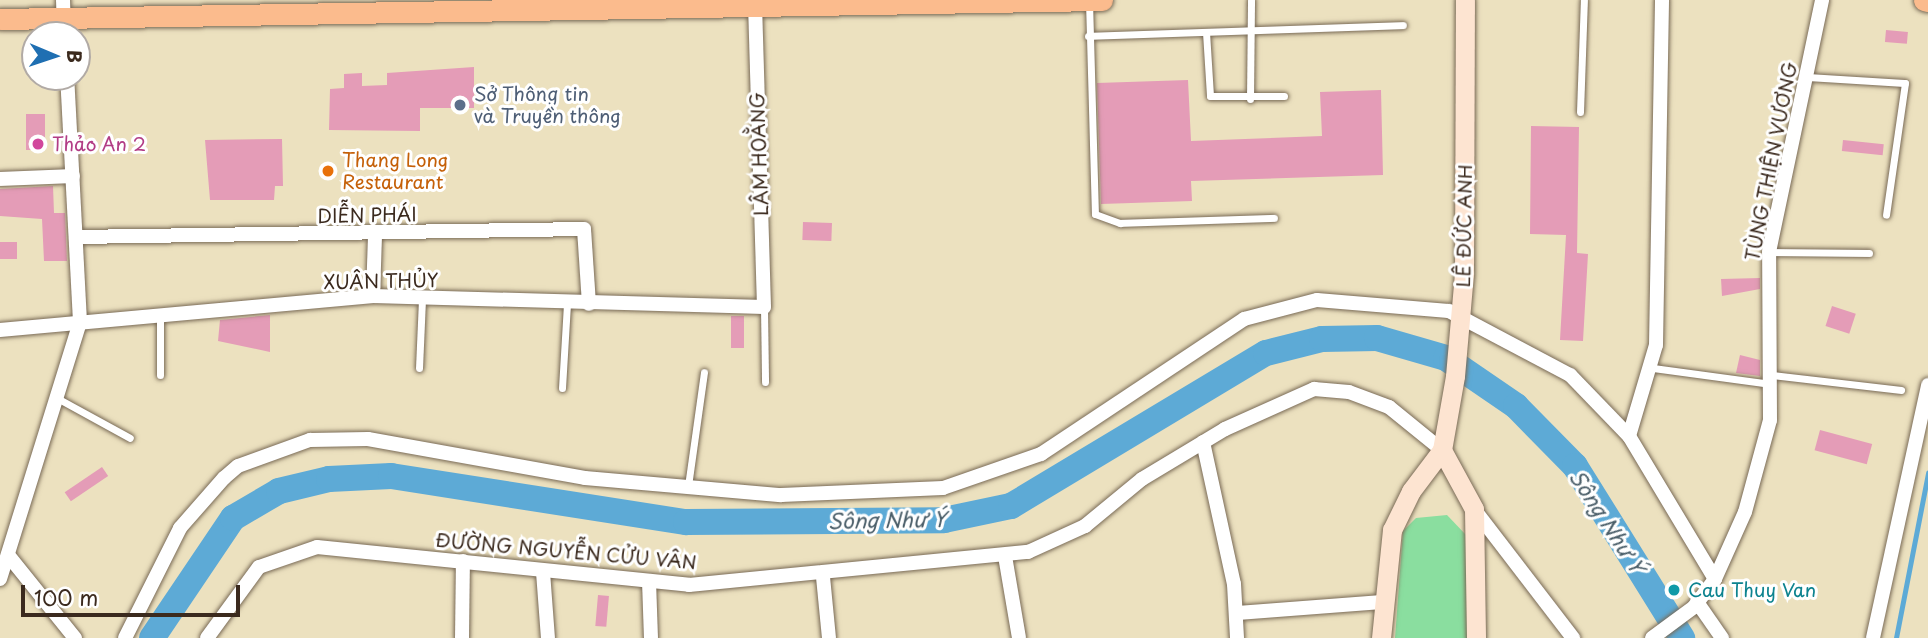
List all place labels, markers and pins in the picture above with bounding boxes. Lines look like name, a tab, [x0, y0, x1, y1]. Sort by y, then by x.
place label: Sở Thông tin và Truyền thông	[474, 83, 622, 127]
marker: Sở Thông tin và Truyền thông	[452, 97, 468, 113]
place label: Thảo An 2	[52, 133, 149, 155]
marker: Thảo An 2	[30, 136, 46, 152]
place label: Thang Long Restaurant	[342, 149, 448, 193]
marker: Thang Long Restaurant	[320, 163, 336, 179]
place label: Cau Thuy Van	[1688, 579, 1817, 601]
marker: Cau Thuy Van	[1666, 582, 1682, 598]

